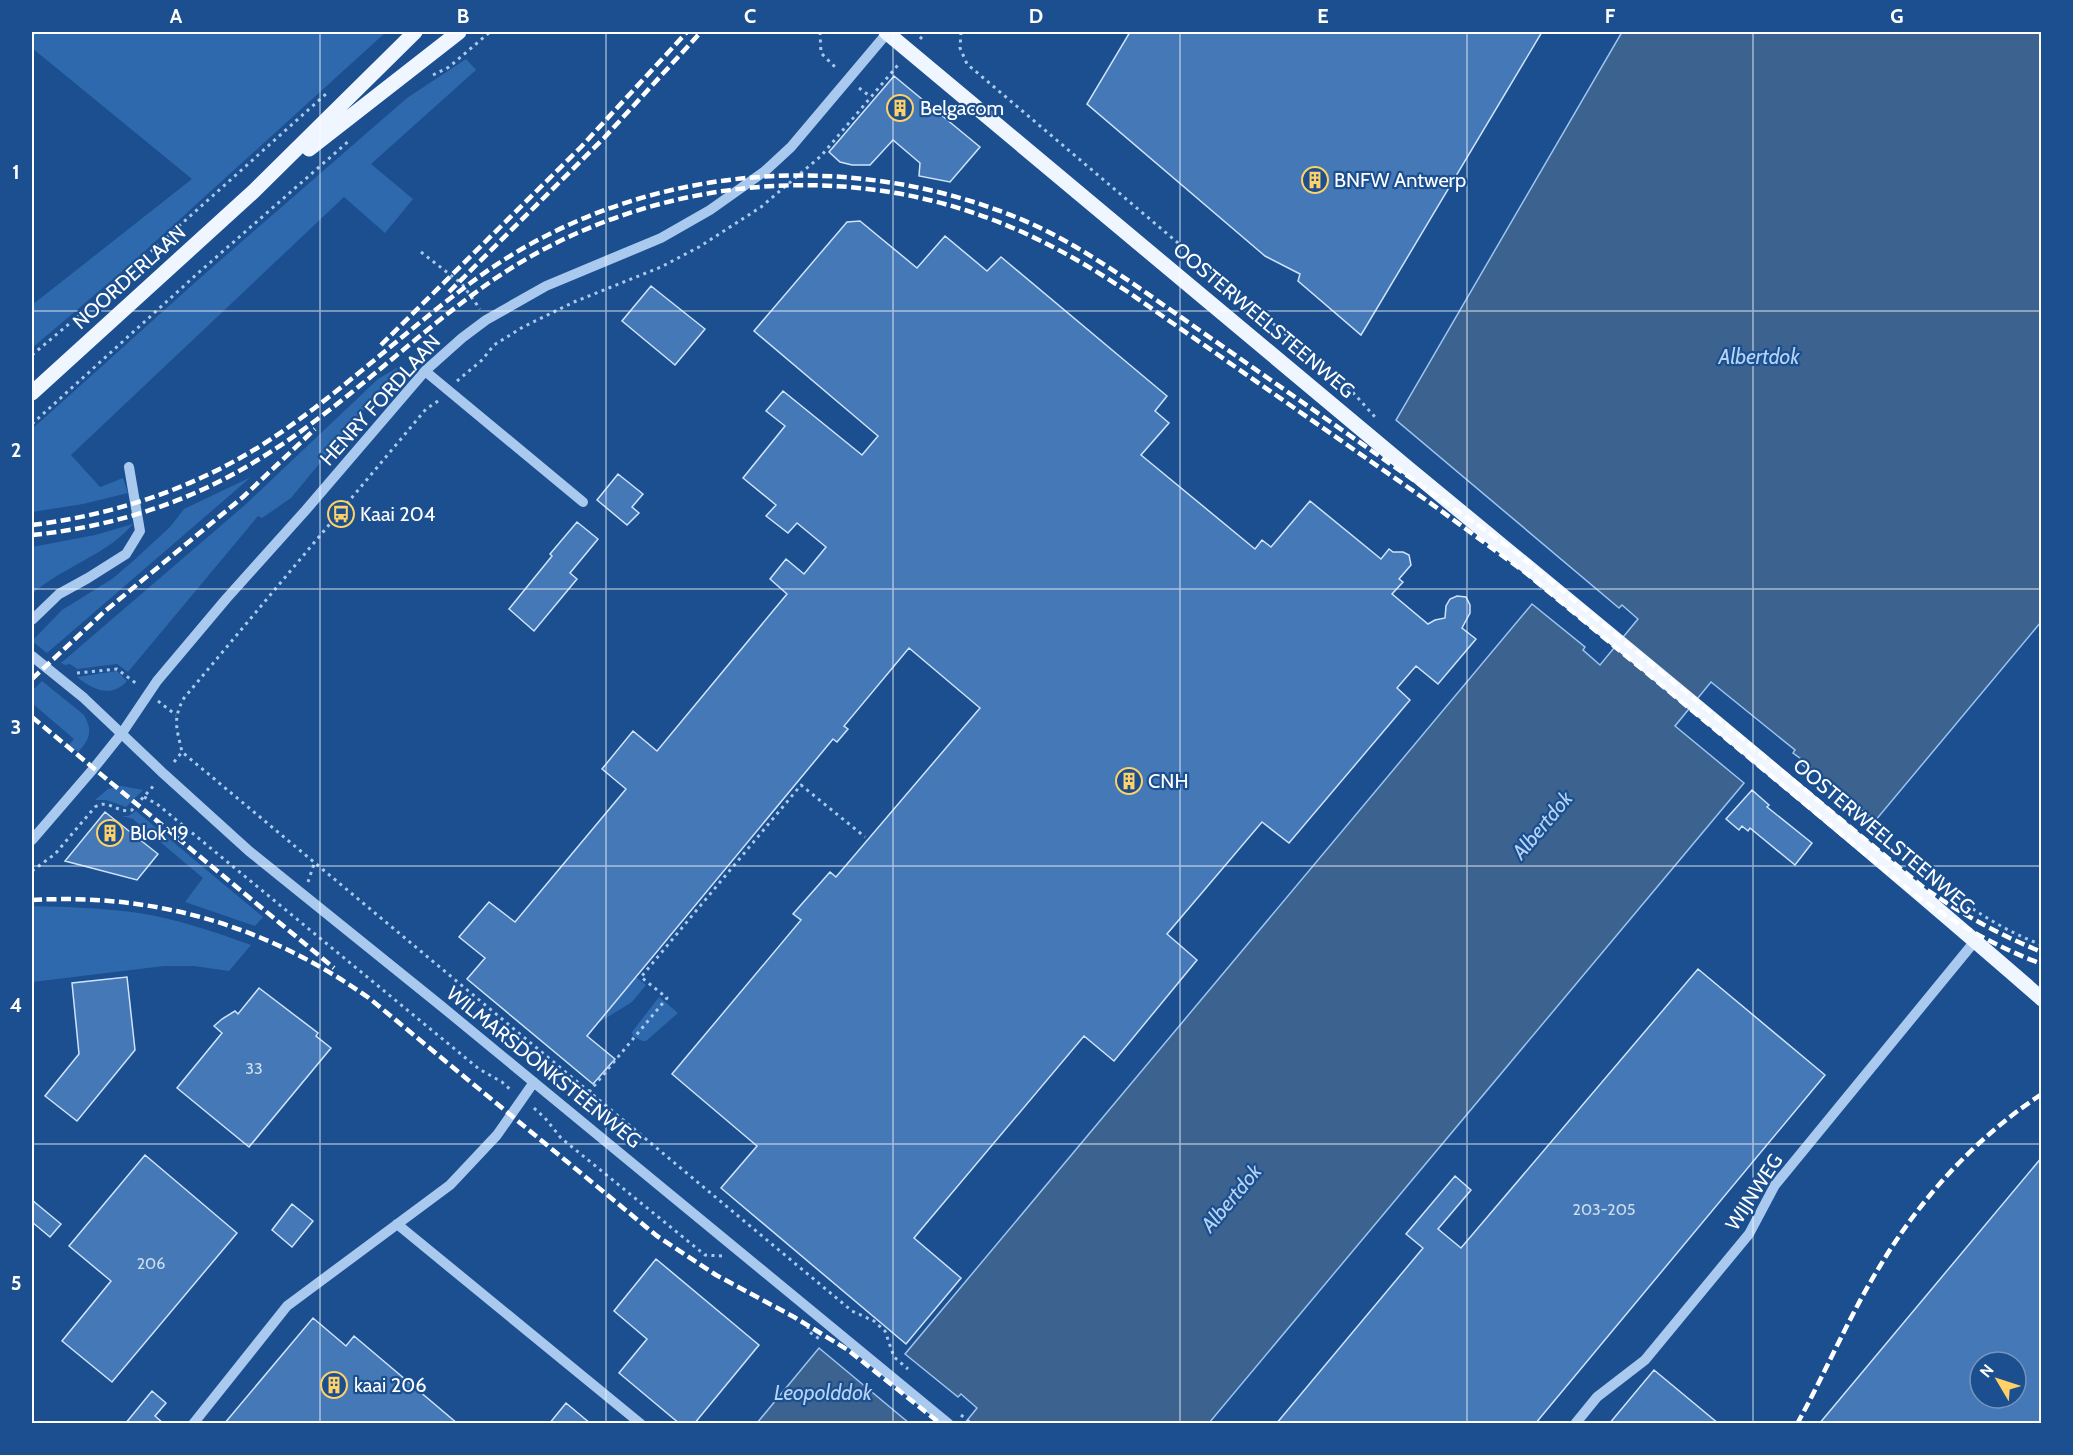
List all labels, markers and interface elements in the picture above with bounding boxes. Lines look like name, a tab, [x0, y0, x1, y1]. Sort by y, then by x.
text: A	[170, 4, 183, 28]
text: B	[457, 4, 469, 28]
text: C	[744, 4, 756, 28]
text: D	[1029, 4, 1043, 28]
text: E	[1317, 4, 1329, 28]
text: F	[1605, 4, 1616, 28]
text: G	[1890, 4, 1904, 28]
building icon: Belgacom	[885, 93, 915, 123]
place label: Belgacom	[920, 96, 1004, 120]
text: 1	[12, 160, 20, 184]
building icon: BNFW Antwerp	[1300, 165, 1330, 195]
place label: BNFW Antwerp	[1334, 168, 1466, 192]
street label: NOORDERLAAN	[68, 220, 190, 334]
street label: OOSTERWEELSTEENWEG	[1169, 237, 1359, 403]
street label: HENRY FORDLAAN	[315, 330, 445, 470]
water label: Albertdok	[1718, 344, 1800, 369]
text: 2	[11, 438, 21, 462]
bus stop icon: Kaai 204	[326, 499, 356, 529]
place label: Kaai 204	[360, 502, 436, 526]
text: 3	[11, 715, 21, 739]
street label: OOSTERWEELSTEENWEG	[1789, 753, 1979, 919]
building icon: CNH	[1114, 766, 1144, 796]
place label: CNH	[1148, 769, 1189, 793]
water label: Albertdok	[1506, 785, 1578, 865]
building icon: Blok 19	[95, 818, 125, 848]
place label: Blok 19	[130, 821, 189, 845]
street label: WILMARSDONKSTEENWEG	[442, 981, 646, 1153]
text: 4	[10, 993, 22, 1017]
house number: 33	[245, 1059, 263, 1078]
street label: WIJNWEG	[1720, 1149, 1788, 1235]
water label: Albertdok	[1195, 1158, 1267, 1238]
house number: 203-205	[1573, 1200, 1635, 1219]
house number: 206	[137, 1254, 165, 1273]
text: 5	[11, 1271, 21, 1295]
north arrow	[1968, 1350, 2028, 1410]
text: N	[1976, 1361, 1998, 1381]
building icon: kaai 206	[319, 1370, 349, 1400]
place label: kaai 206	[354, 1373, 427, 1397]
water label: Leopolddok	[774, 1380, 873, 1405]

